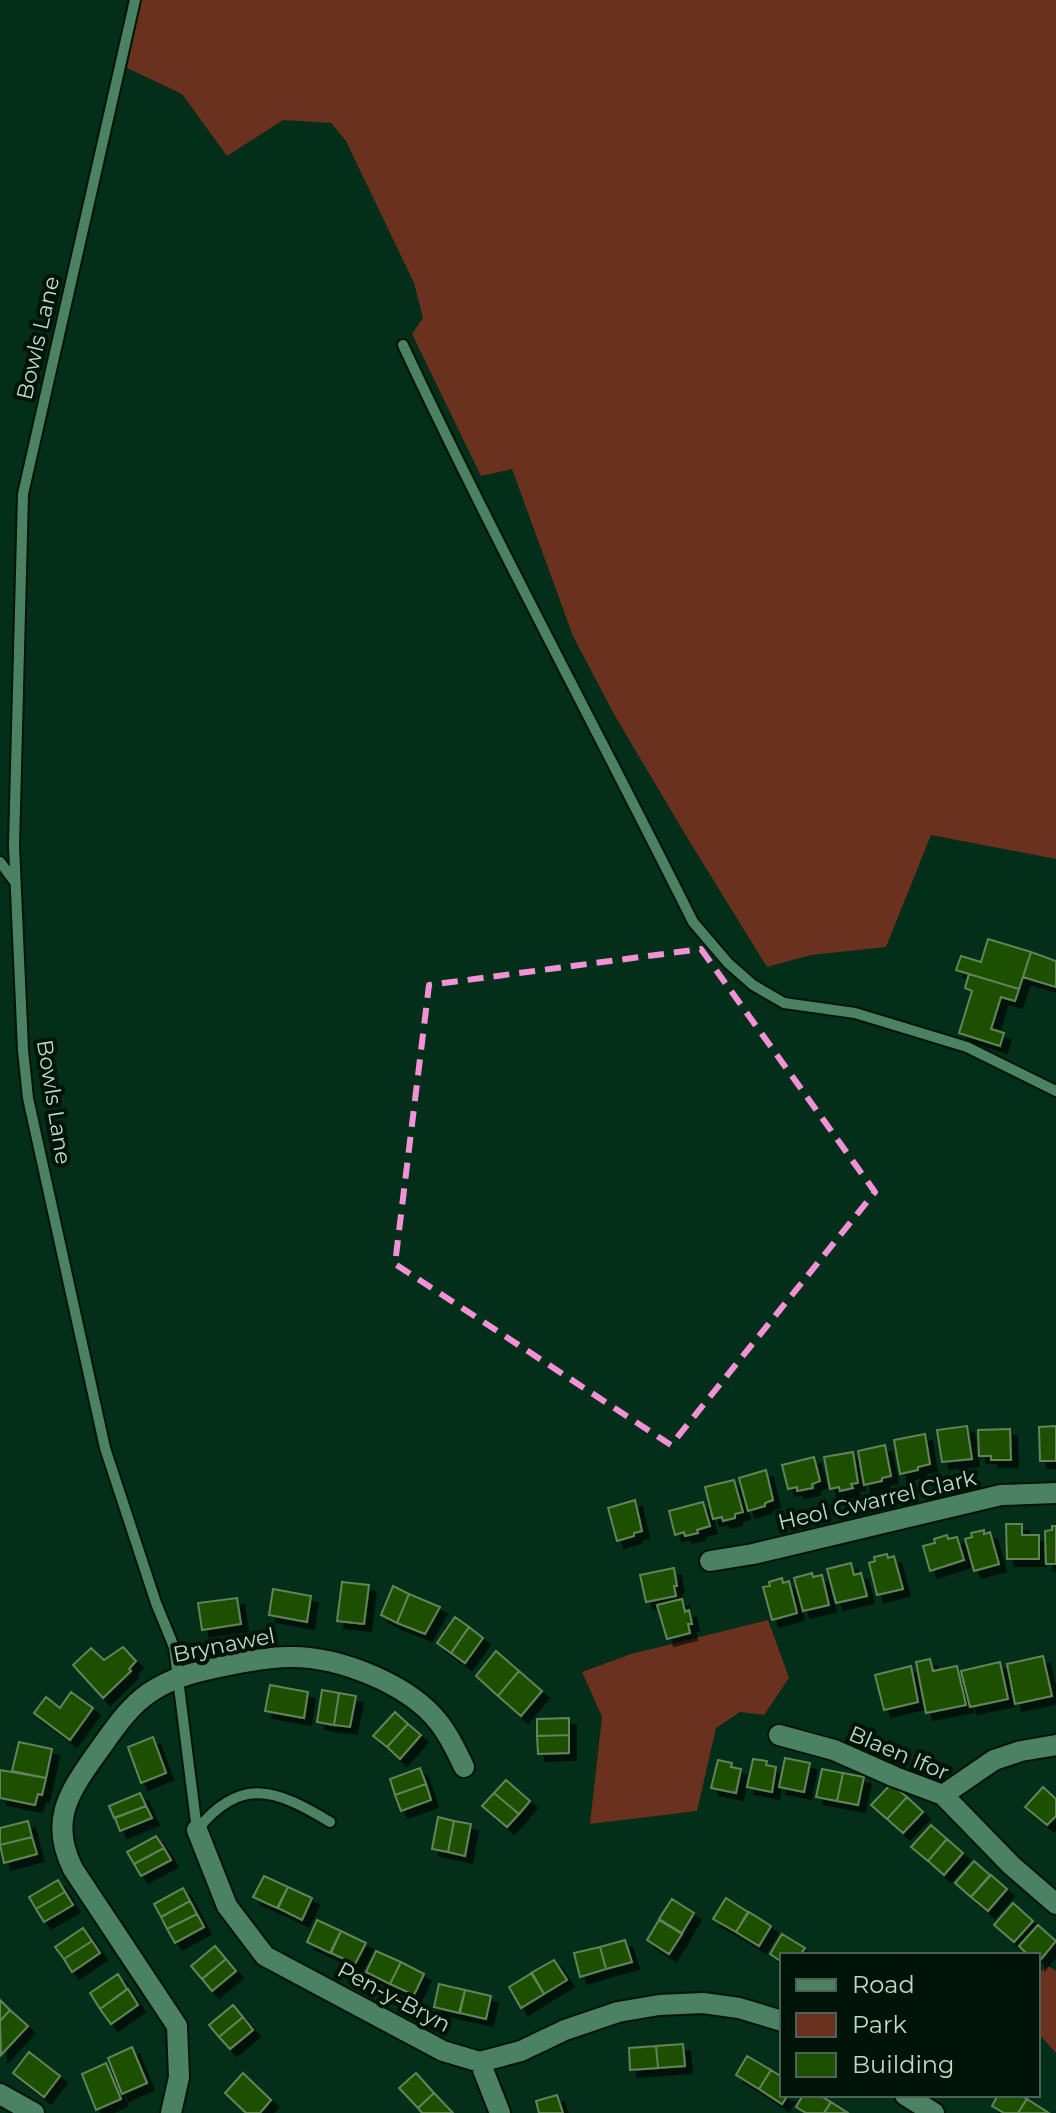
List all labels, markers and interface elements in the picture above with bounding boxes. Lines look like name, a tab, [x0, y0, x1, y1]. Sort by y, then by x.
street label: Bowls Lane	[11, 274, 65, 402]
street label: Bowls Lane	[31, 1038, 77, 1166]
street label: Heol Cwarrel Clark	[775, 1464, 980, 1536]
street label: Brynawel	[171, 1622, 277, 1668]
street label: Blaen Ifor	[845, 1720, 953, 1786]
legend	[780, 1953, 1040, 2097]
street label: Pen-y-Bryn	[333, 1956, 455, 2038]
text: Road	[852, 1970, 915, 1999]
text: Park	[852, 2010, 907, 2039]
text: Building	[852, 2050, 955, 2079]

